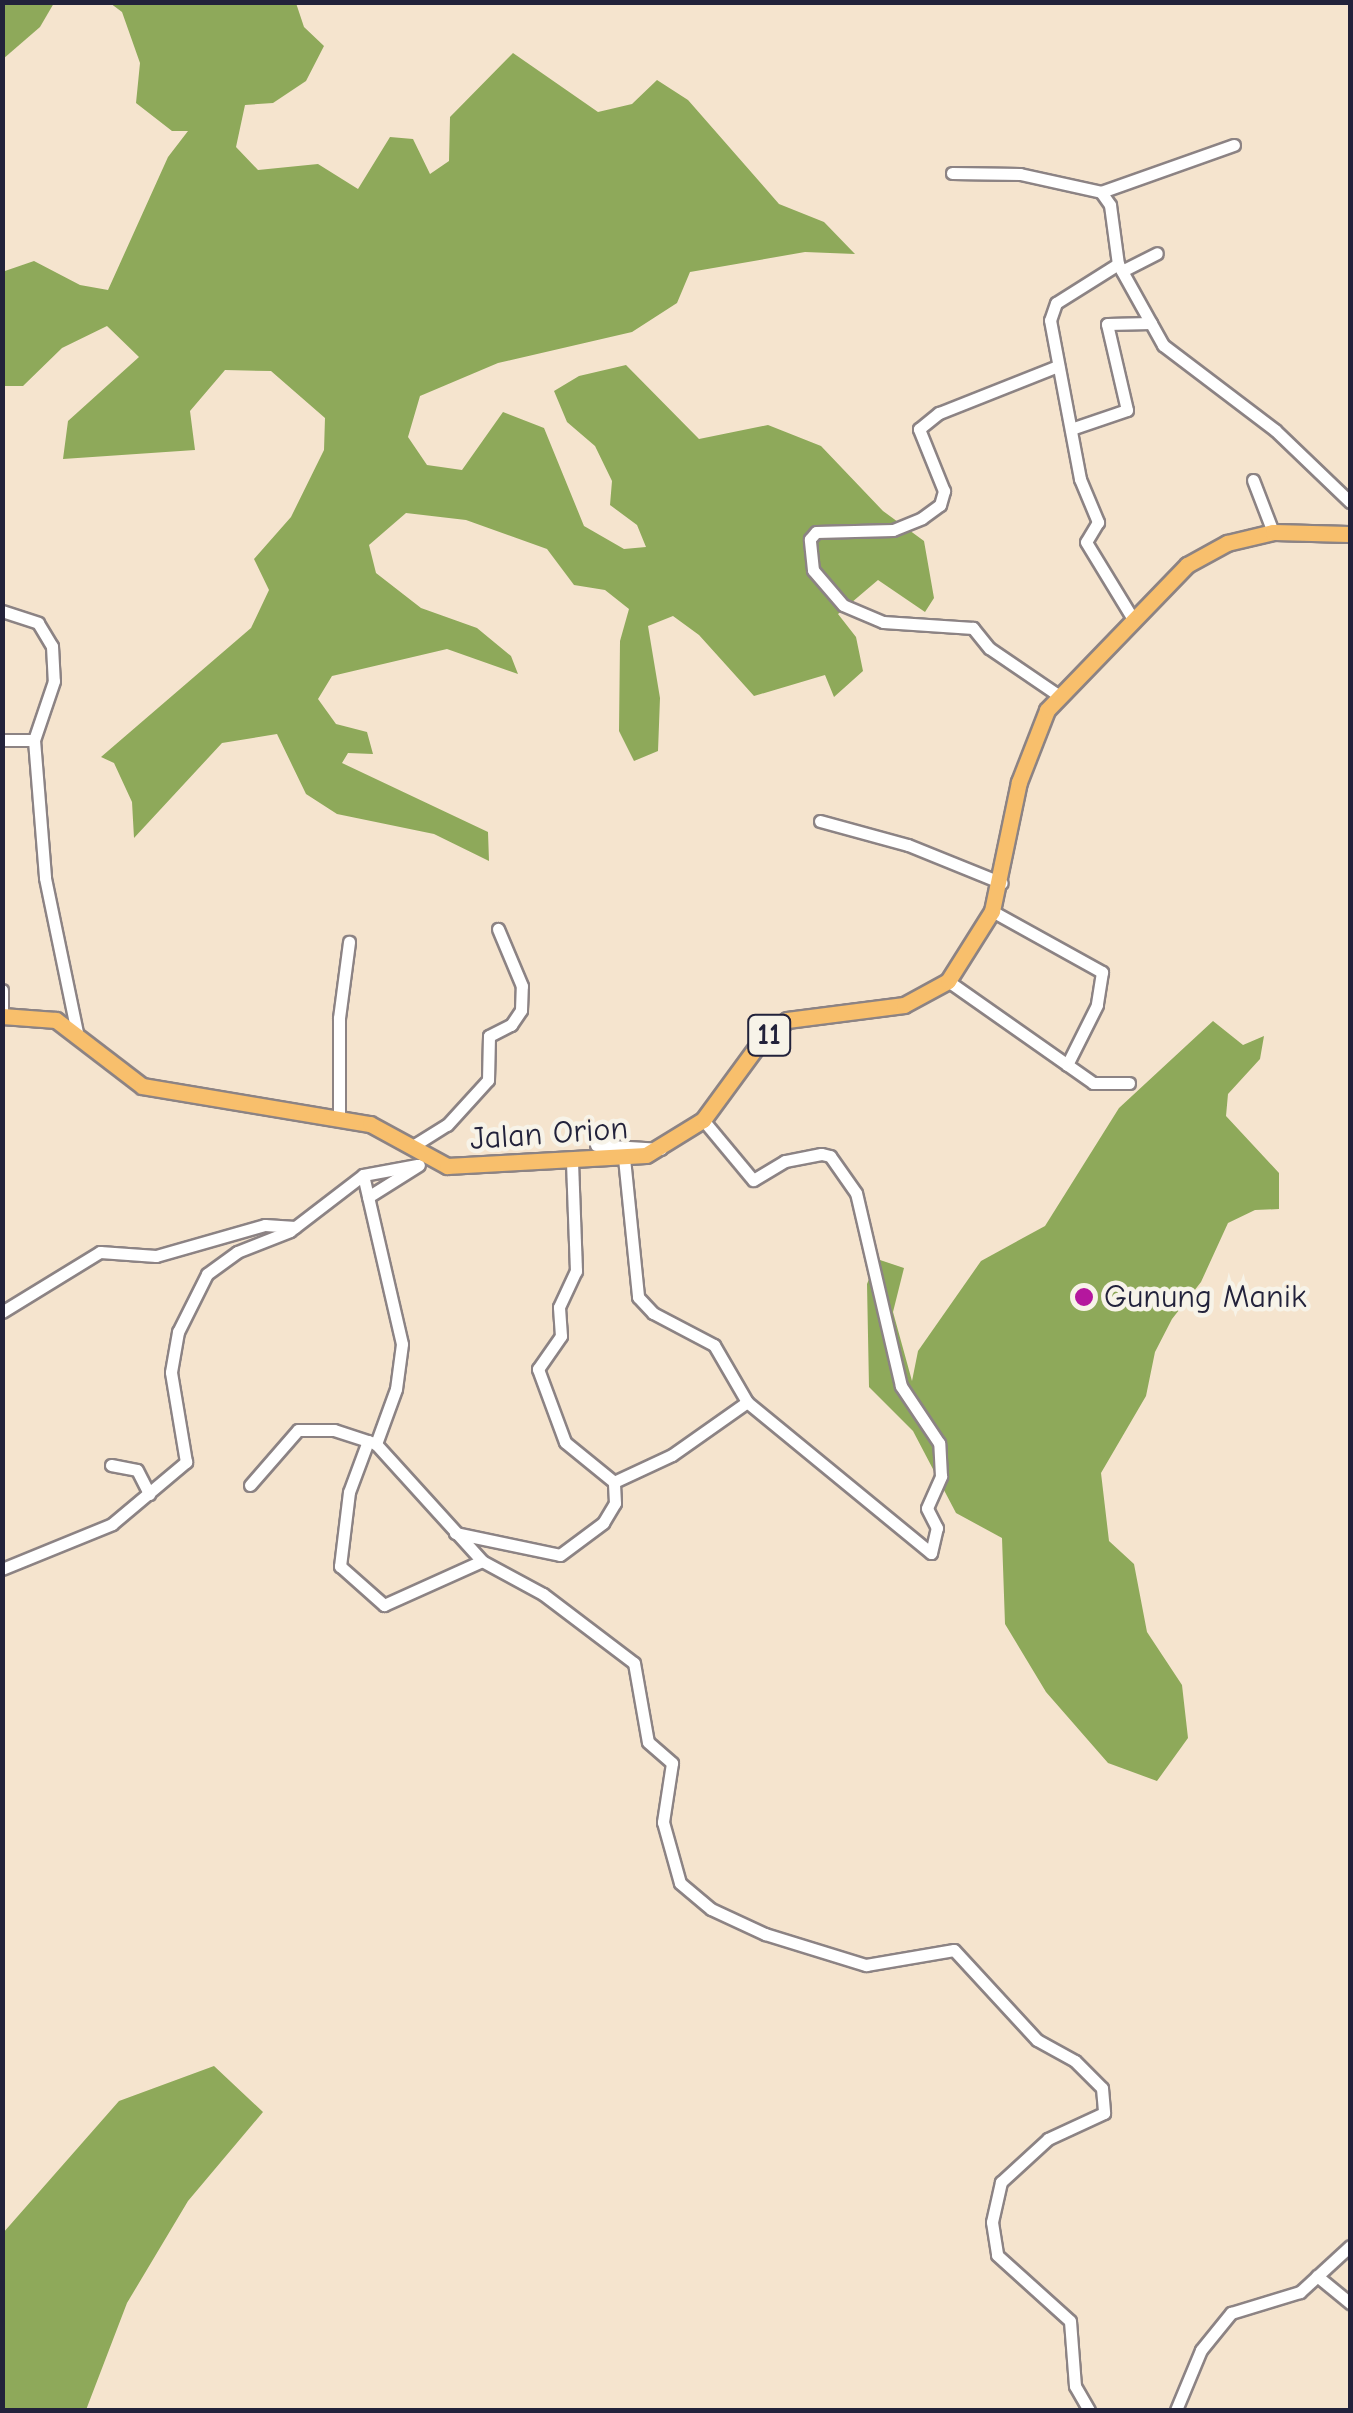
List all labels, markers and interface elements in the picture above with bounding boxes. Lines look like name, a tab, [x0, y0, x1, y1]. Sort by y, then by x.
road number: 11	[746, 1010, 792, 1060]
street label: Jalan Orion	[469, 1109, 629, 1159]
place label: Gunung Manik	[1104, 1278, 1306, 1316]
marker: Gunung Manik	[1073, 1286, 1095, 1308]

